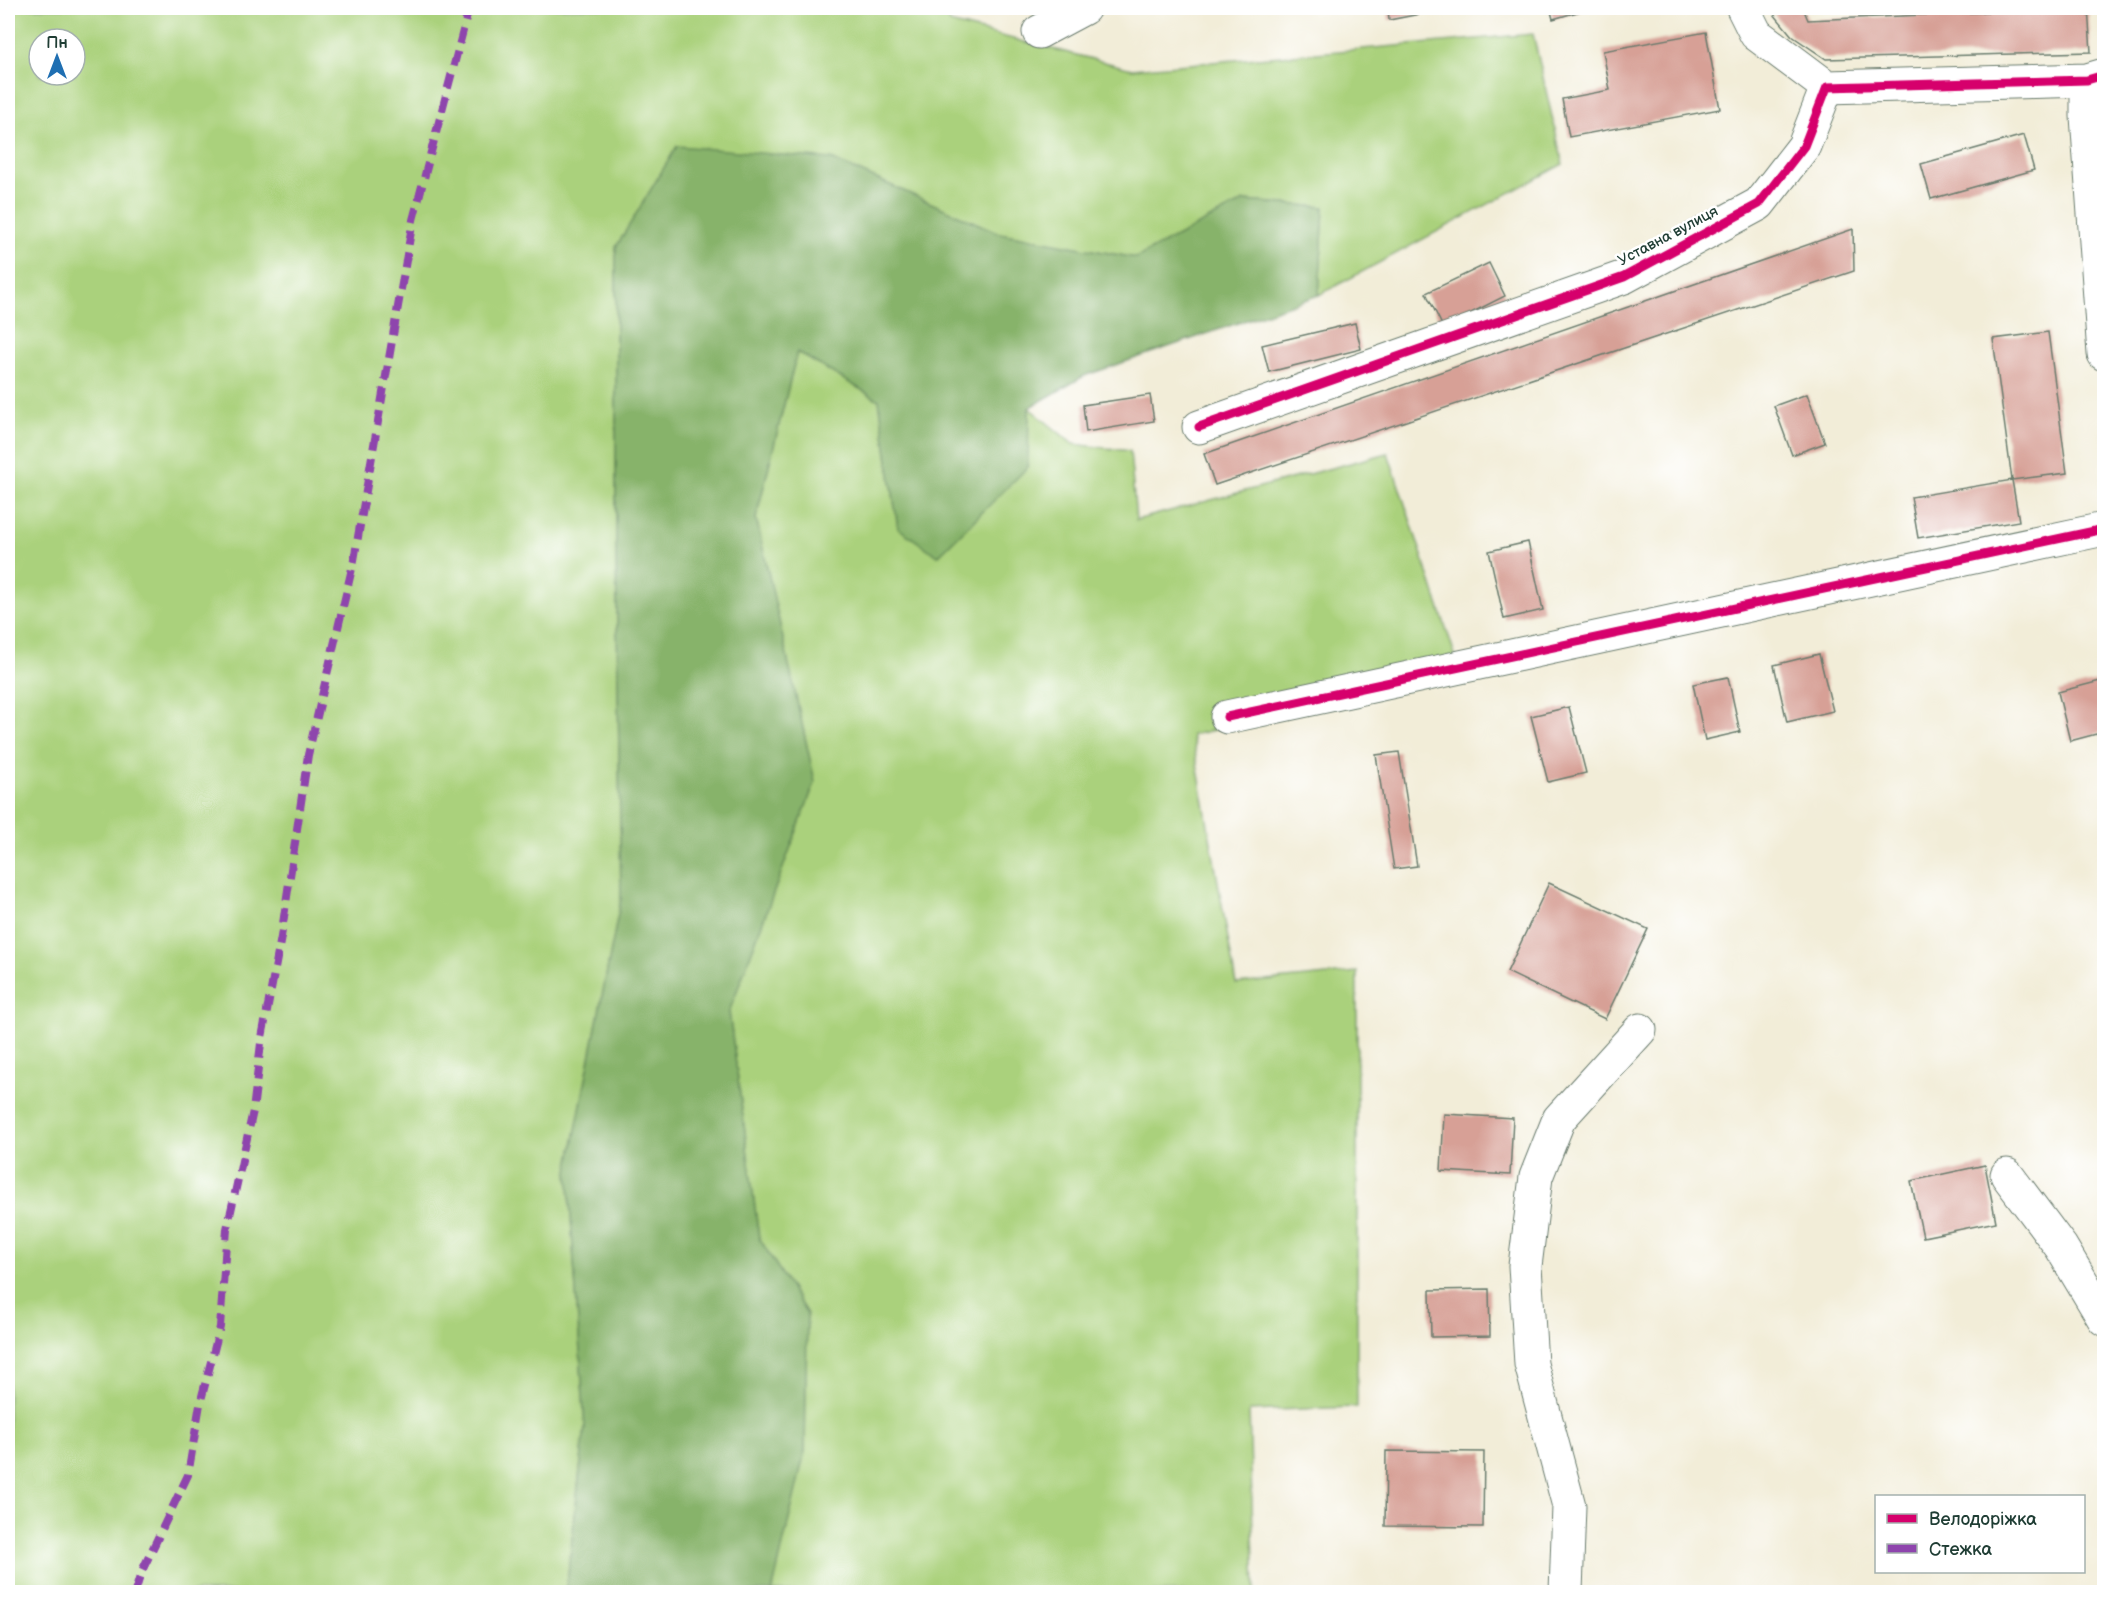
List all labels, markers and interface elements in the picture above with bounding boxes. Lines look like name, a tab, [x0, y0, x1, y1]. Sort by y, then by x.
north arrow	[27, 27, 87, 87]
text: Пн	[46, 34, 68, 53]
street label: Уставна вулиця	[1615, 202, 1721, 270]
legend	[1875, 1495, 2085, 1573]
text: Велодоріжка	[1929, 1509, 2037, 1530]
text: Стежка	[1929, 1539, 1992, 1560]

